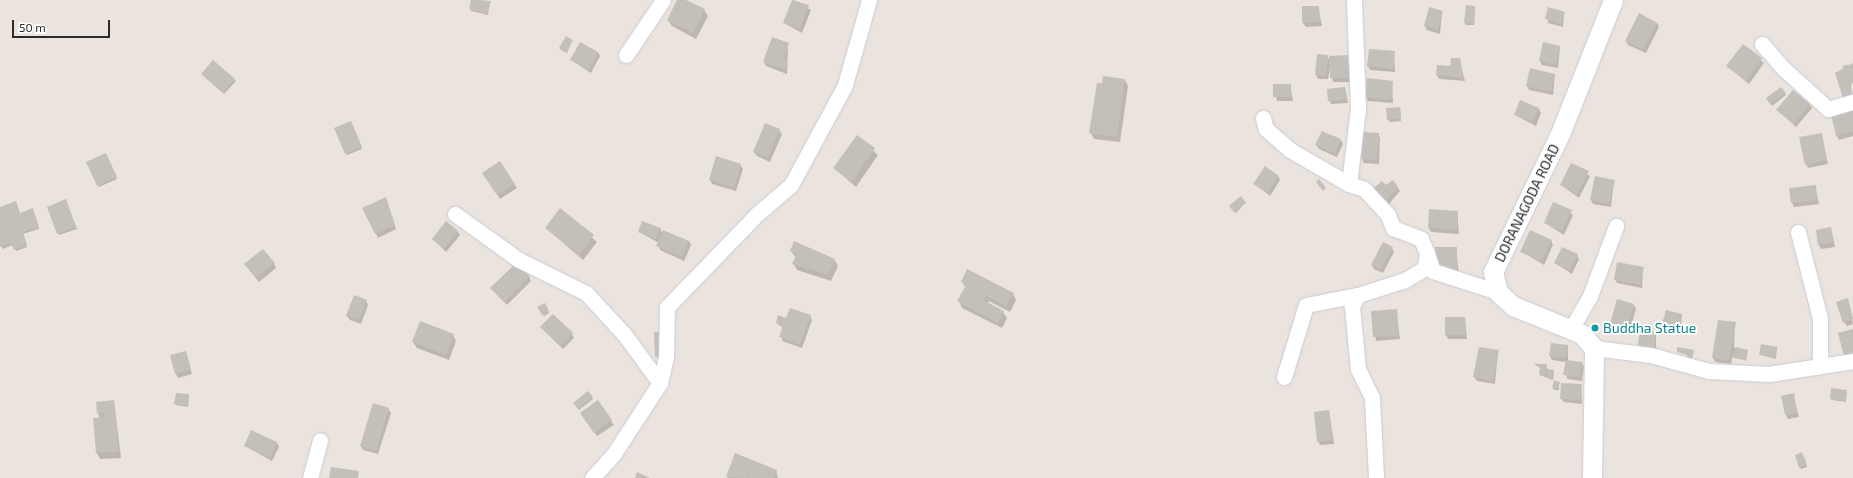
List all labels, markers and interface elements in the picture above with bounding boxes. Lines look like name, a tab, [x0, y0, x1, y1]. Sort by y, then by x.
scale bar	[14, 12, 112, 38]
text: 50 m	[19, 20, 46, 34]
street label: DORANAGODA ROAD	[1491, 141, 1563, 265]
place label: Buddha Statue	[1603, 320, 1696, 336]
marker: Buddha Statue	[1590, 323, 1600, 333]

